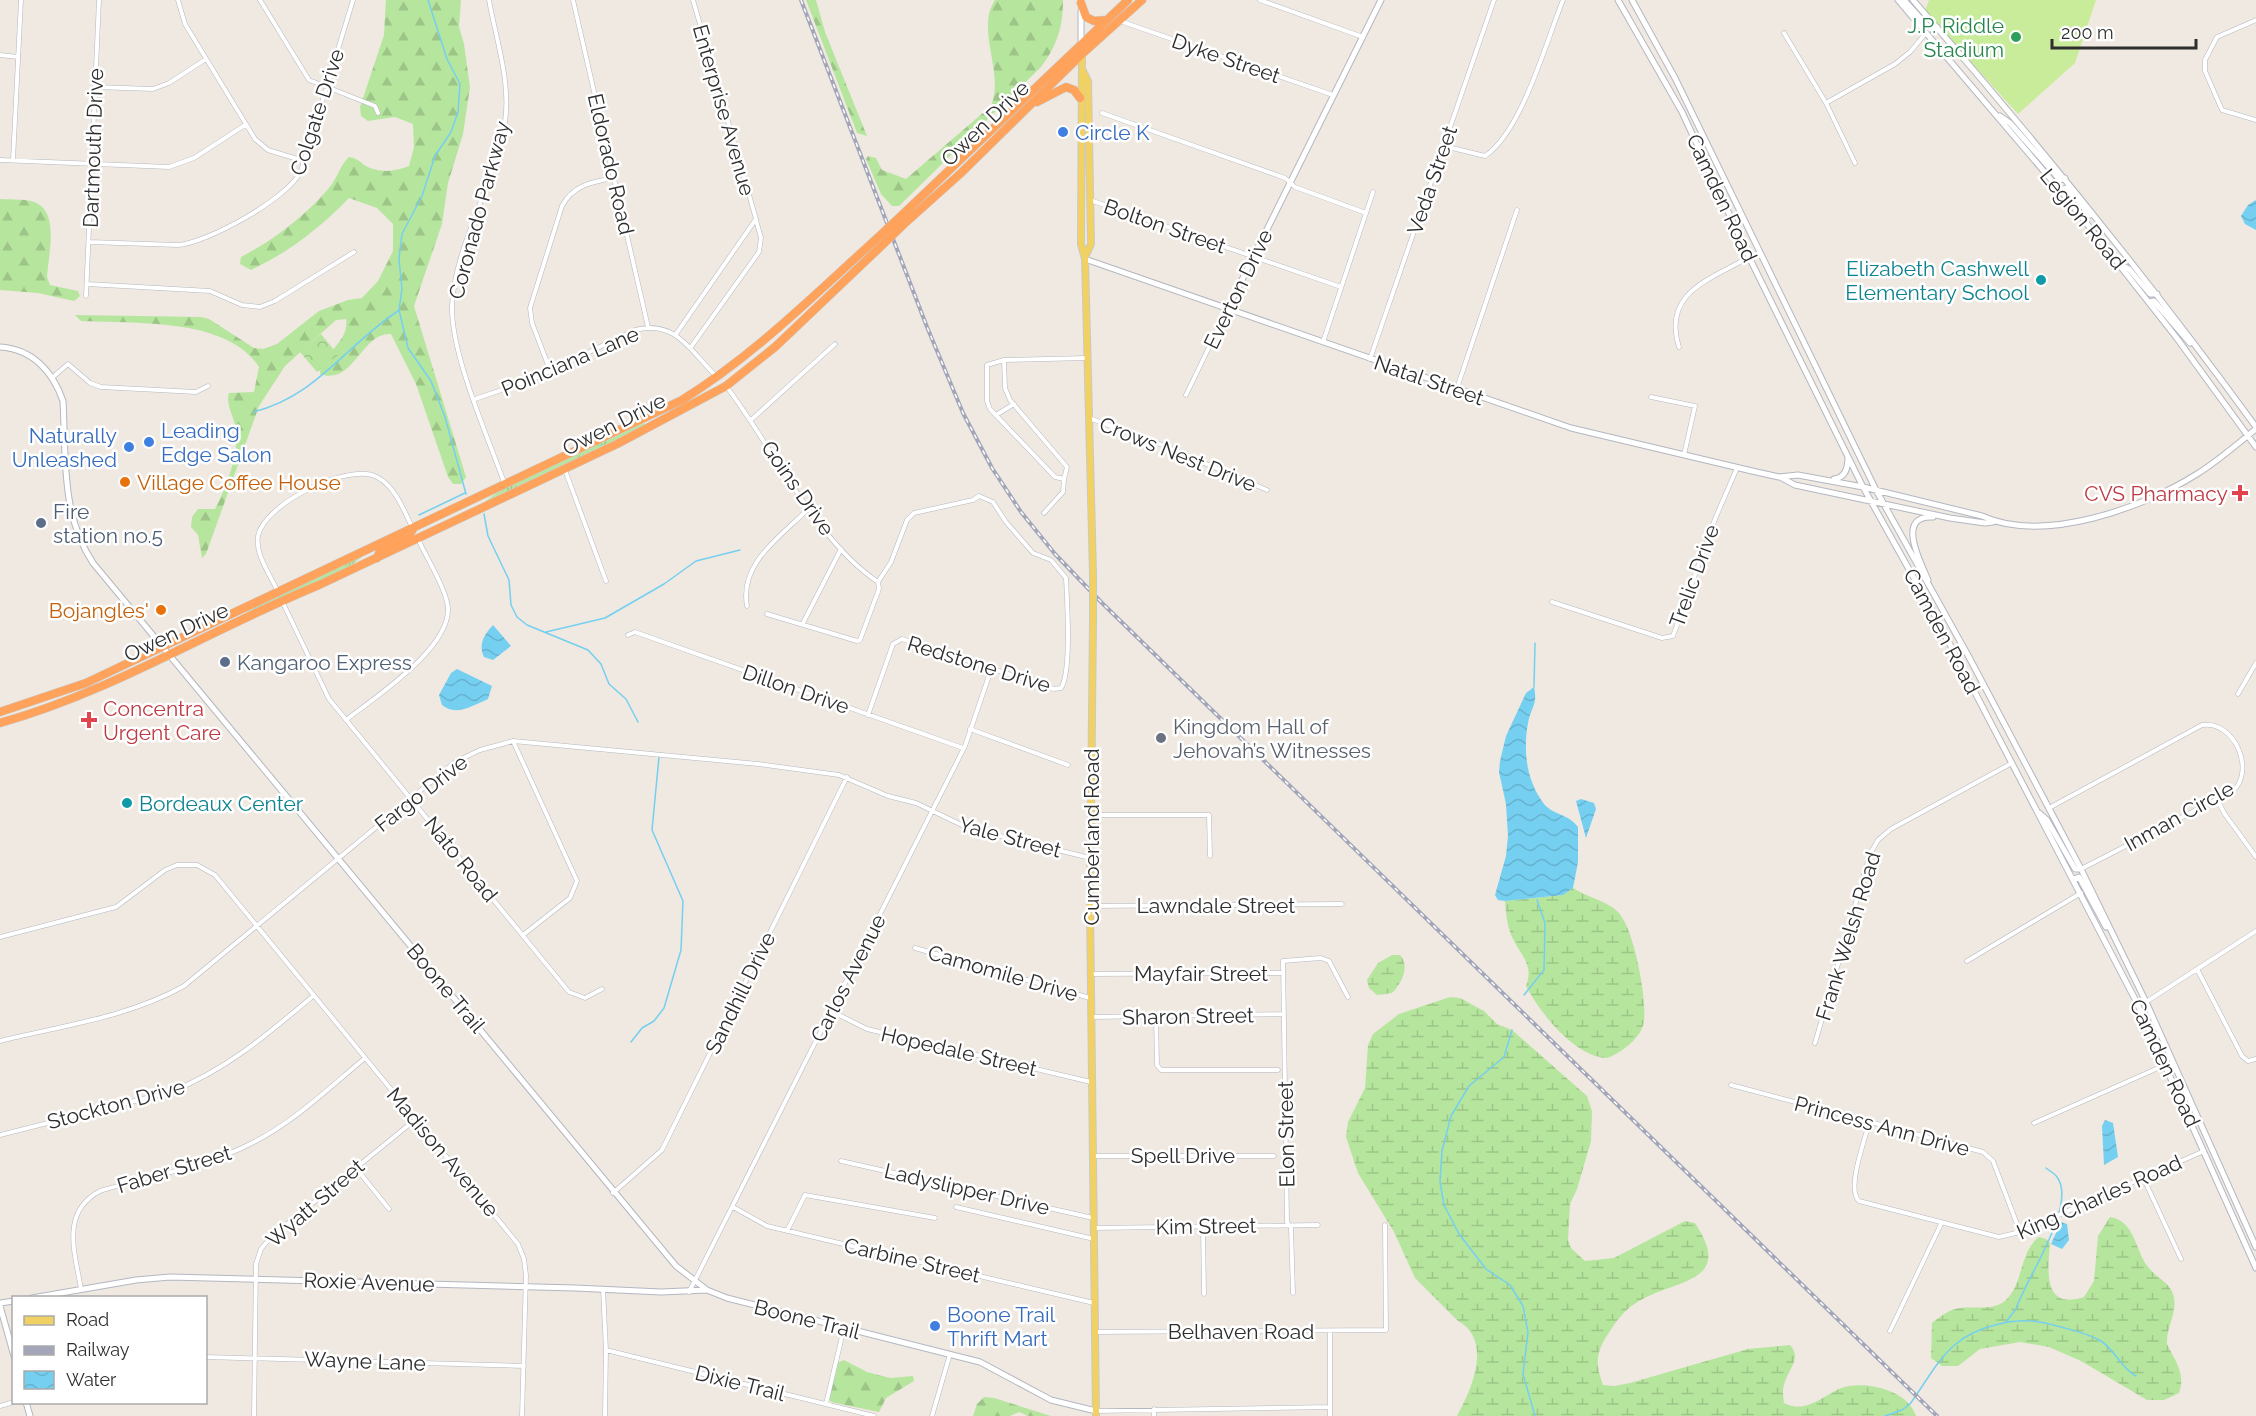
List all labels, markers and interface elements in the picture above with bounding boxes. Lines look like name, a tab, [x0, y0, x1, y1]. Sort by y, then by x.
scale bar	[2052, 12, 2196, 50]
place label: J.P. Riddle Stadium	[1907, 13, 2004, 62]
street label: Enterprise Avenue	[688, 21, 760, 199]
text: 200 m	[2061, 22, 2114, 43]
street label: Dyke Street	[1169, 28, 1283, 88]
marker: J.P. Riddle Stadium	[2009, 30, 2023, 44]
street label: Colgate Drive	[285, 46, 349, 178]
street label: Dartmouth Drive	[78, 68, 108, 228]
street label: Owen Drive	[936, 75, 1034, 171]
street label: Eldorado Road	[583, 91, 639, 237]
street label: Coronado Parkway	[443, 118, 515, 302]
place label: Circle K	[1075, 120, 1150, 145]
street label: Veda Street	[1402, 122, 1462, 238]
marker: Circle K	[1056, 125, 1070, 139]
street label: Camden Road	[1681, 130, 1763, 266]
street label: Legion Road	[2035, 164, 2131, 274]
street label: Bolton Street	[1101, 193, 1229, 259]
street label: Everton Drive	[1198, 225, 1278, 353]
place label: Elizabeth Cashwell Elementary School	[1845, 256, 2029, 305]
marker: Elizabeth Cashwell Elementary School	[2034, 273, 2048, 287]
street label: Poinciana Lane	[497, 321, 643, 401]
street label: Natal Street	[1371, 350, 1487, 410]
street label: Owen Drive	[558, 387, 670, 461]
street label: Crows Nest Drive	[1096, 411, 1260, 497]
place label: Leading Edge Salon	[161, 418, 272, 467]
place label: Naturally Unleashed	[12, 423, 117, 472]
marker: Leading Edge Salon	[142, 435, 156, 449]
street label: Goins Drive	[756, 436, 840, 540]
marker: Naturally Unleashed	[122, 440, 136, 454]
place label: Village Coffee House	[137, 470, 341, 495]
marker: Village Coffee House	[118, 475, 132, 489]
place label: CVS Pharmacy	[2084, 481, 2228, 506]
marker: CVS Pharmacy	[2233, 486, 2247, 500]
place label: Fire station no.5	[53, 499, 163, 548]
marker: Fire station no.5	[34, 516, 48, 530]
street label: Trelic Drive	[1664, 521, 1724, 631]
street label: Camden Road	[1898, 564, 1986, 698]
street label: Owen Drive	[120, 597, 232, 667]
place label: Bojangles'	[49, 598, 149, 623]
marker: Bojangles'	[154, 603, 168, 617]
street label: Redstone Drive	[904, 630, 1054, 698]
place label: Kangaroo Express	[237, 650, 412, 675]
marker: Kangaroo Express	[218, 655, 232, 669]
street label: Dillon Drive	[739, 659, 853, 719]
place label: Concentra Urgent Care	[103, 696, 221, 745]
marker: Concentra Urgent Care	[80, 711, 98, 729]
place label: Kingdom Hall of Jehovah’s Witnesses	[1173, 714, 1371, 763]
marker: Kingdom Hall of Jehovah’s Witnesses	[1154, 731, 1168, 745]
street label: Cumberland Road	[1079, 748, 1104, 926]
street label: Fargo Drive	[370, 749, 472, 837]
street label: Inman Circle	[2120, 776, 2238, 856]
place label: Bordeaux Center	[139, 791, 304, 816]
marker: Bordeaux Center	[120, 796, 134, 810]
street label: Nato Road	[419, 811, 503, 907]
street label: Yale Street	[956, 811, 1064, 863]
street label: Frank Welsh Road	[1810, 849, 1886, 1023]
street label: Lawndale Street	[1137, 893, 1295, 918]
street label: Carlos Avenue	[805, 910, 891, 1046]
street label: Sandhill Drive	[700, 928, 780, 1058]
street label: Boone Trail	[402, 938, 491, 1038]
street label: Camomile Drive	[925, 940, 1081, 1006]
street label: Mayfair Street	[1134, 961, 1268, 986]
street label: Camden Road	[2124, 995, 2206, 1131]
street label: Sharon Street	[1122, 1002, 1254, 1030]
street label: Hopedale Street	[879, 1021, 1039, 1081]
street label: Stockton Drive	[44, 1074, 188, 1134]
street label: Elon Street	[1273, 1080, 1299, 1188]
street label: Madison Avenue	[382, 1082, 504, 1222]
street label: Princess Ann Drive	[1792, 1091, 1972, 1161]
street label: Faber Street	[114, 1140, 234, 1198]
street label: Spell Drive	[1131, 1143, 1235, 1168]
street label: King Charles Road	[2013, 1149, 2185, 1245]
street label: Wyatt Street	[261, 1154, 369, 1252]
street label: Ladyslipper Drive	[882, 1158, 1052, 1220]
street label: Kim Street	[1155, 1213, 1257, 1239]
street label: Carbine Street	[842, 1232, 982, 1288]
street label: Roxie Avenue	[303, 1267, 435, 1297]
street label: Boone Trail	[751, 1294, 863, 1344]
legend	[12, 1296, 207, 1404]
place label: Boone Trail Thrift Mart	[947, 1302, 1056, 1351]
text: Road	[66, 1309, 109, 1330]
marker: Boone Trail Thrift Mart	[928, 1319, 942, 1333]
street label: Belhaven Road	[1168, 1319, 1314, 1344]
text: Railway	[66, 1339, 130, 1360]
street label: Wayne Lane	[304, 1346, 426, 1376]
street label: Dixie Trail	[692, 1360, 788, 1406]
text: Water	[66, 1369, 117, 1390]

